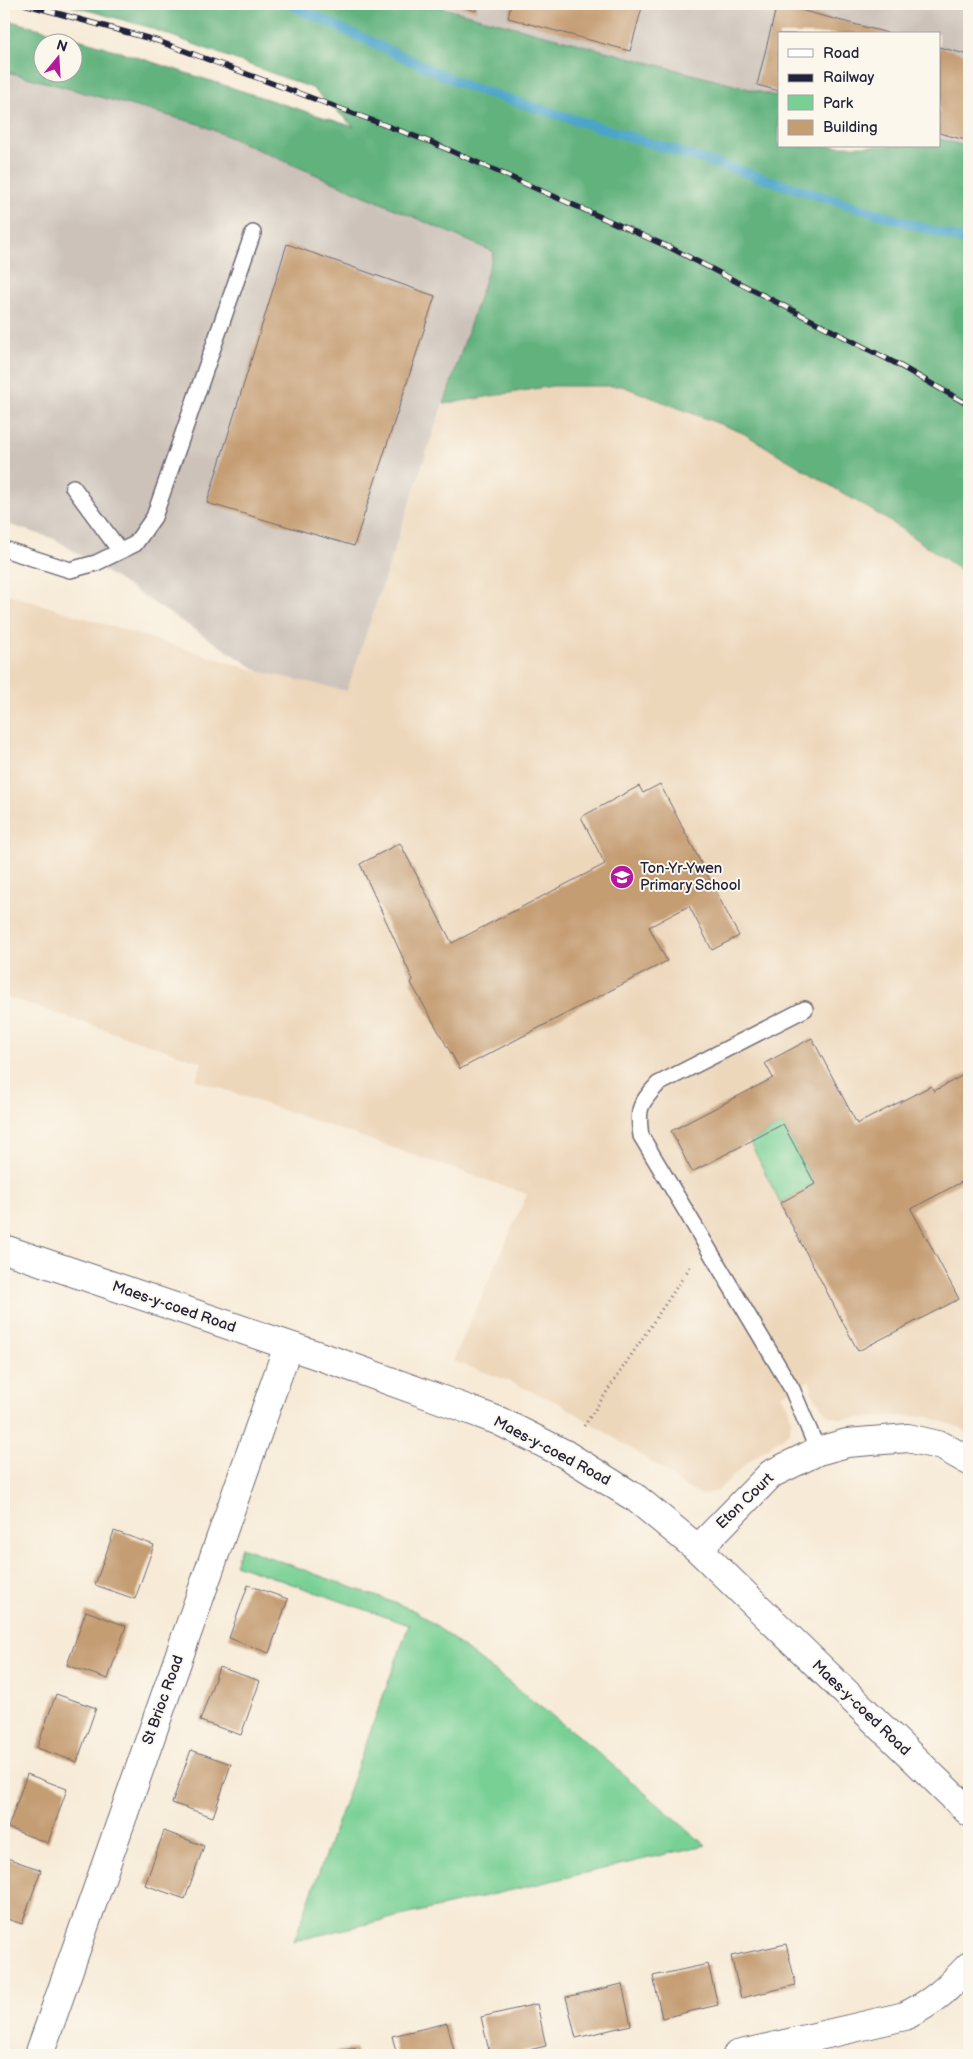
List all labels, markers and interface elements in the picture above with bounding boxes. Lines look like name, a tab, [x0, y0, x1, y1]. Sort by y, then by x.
north arrow	[32, 32, 82, 82]
legend	[778, 32, 940, 148]
text: N	[54, 36, 69, 56]
text: Road	[823, 44, 859, 63]
text: Railway	[823, 68, 874, 87]
text: Park	[823, 94, 854, 113]
text: Building	[823, 118, 878, 137]
place label: Ton-Yr-Ywen Primary School	[640, 859, 741, 895]
school or university icon: Ton-Yr-Ywen Primary School	[609, 864, 635, 890]
street label: Maes-y-coed Road	[110, 1277, 238, 1337]
street label: Maes-y-coed Road	[490, 1412, 614, 1490]
street label: Eton Court	[712, 1469, 778, 1533]
street label: St Brioc Road	[138, 1653, 188, 1747]
street label: Maes-y-coed Road	[808, 1656, 914, 1760]

